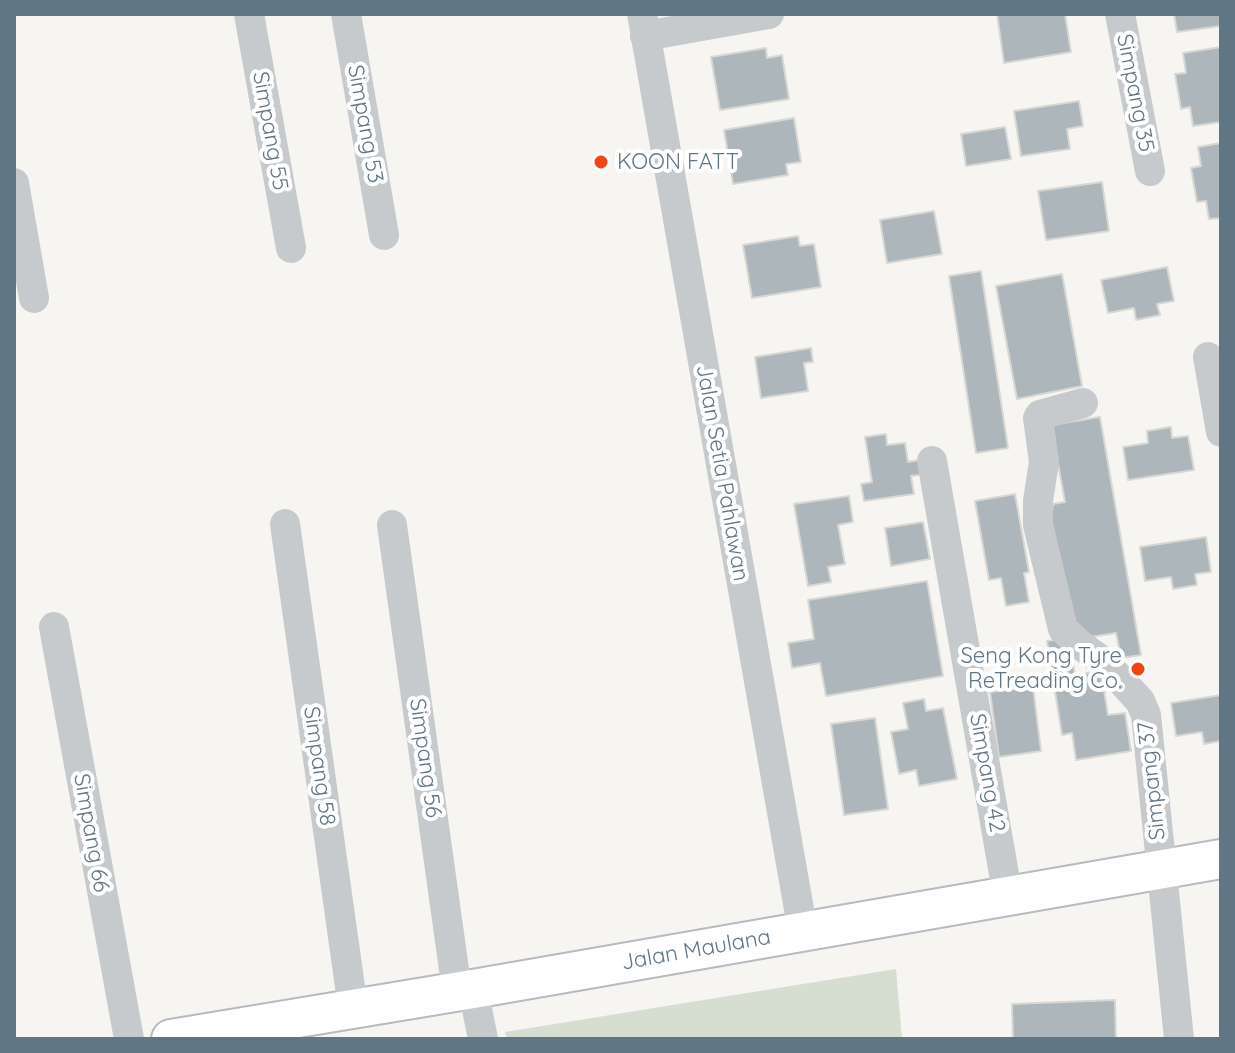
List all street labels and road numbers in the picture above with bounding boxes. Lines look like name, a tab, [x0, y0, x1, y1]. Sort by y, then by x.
street label: Simpang 35	[1111, 32, 1159, 154]
street label: Simpang 53	[342, 63, 388, 185]
street label: Simpang 55	[247, 70, 293, 192]
street label: Jalan Setia Pahlawan	[690, 363, 754, 583]
street label: Simpang 56	[404, 697, 446, 819]
street label: Simpang 58	[298, 705, 340, 827]
street label: Simpang 42	[964, 712, 1010, 834]
street label: Simpang 37	[1133, 720, 1171, 842]
street label: Simpang 66	[68, 772, 114, 894]
street label: Jalan Maulana	[619, 924, 773, 976]

